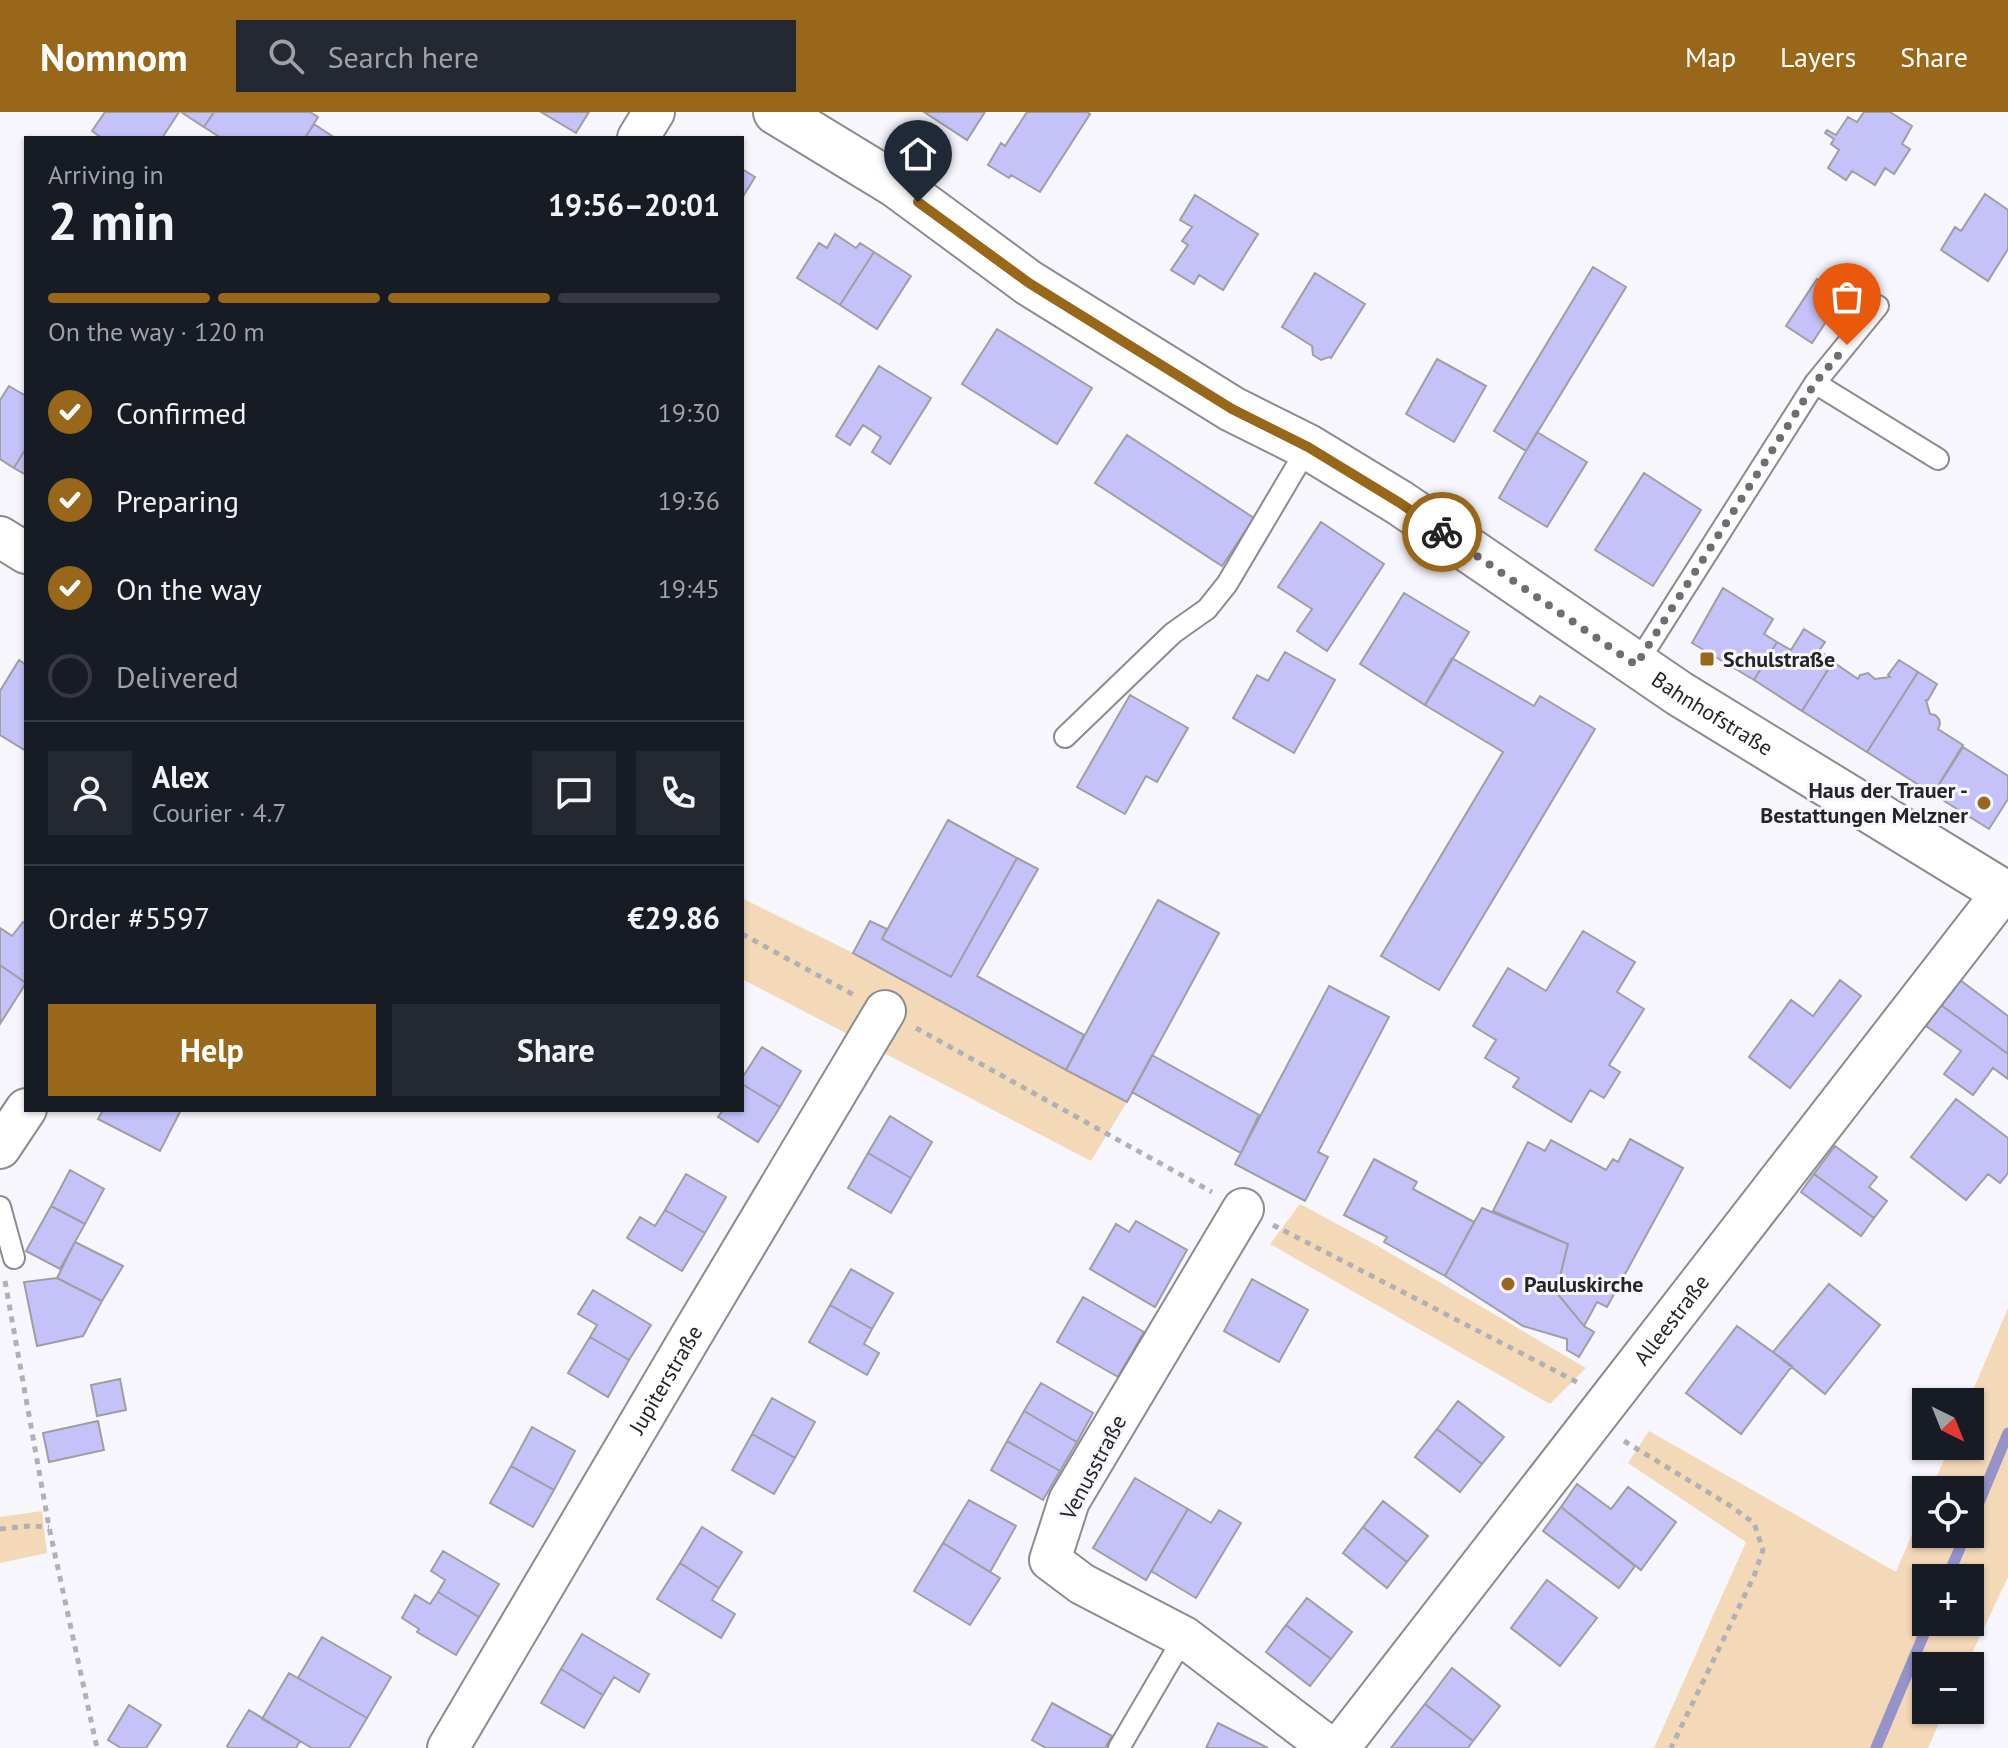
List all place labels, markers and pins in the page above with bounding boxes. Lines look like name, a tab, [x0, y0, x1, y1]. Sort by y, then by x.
pin	[884, 120, 952, 202]
pin	[1813, 263, 1881, 345]
place label: Schulstraße	[1723, 645, 1835, 673]
marker: Schulstraße	[1698, 650, 1716, 668]
place label: Haus der Trauer - Bestattungen Melzner	[1760, 776, 1968, 829]
marker: Haus der Trauer - Bestattungen Melzner	[1975, 794, 1993, 812]
place label: Pauluskirche	[1524, 1270, 1643, 1298]
marker: Pauluskirche	[1499, 1275, 1517, 1293]

